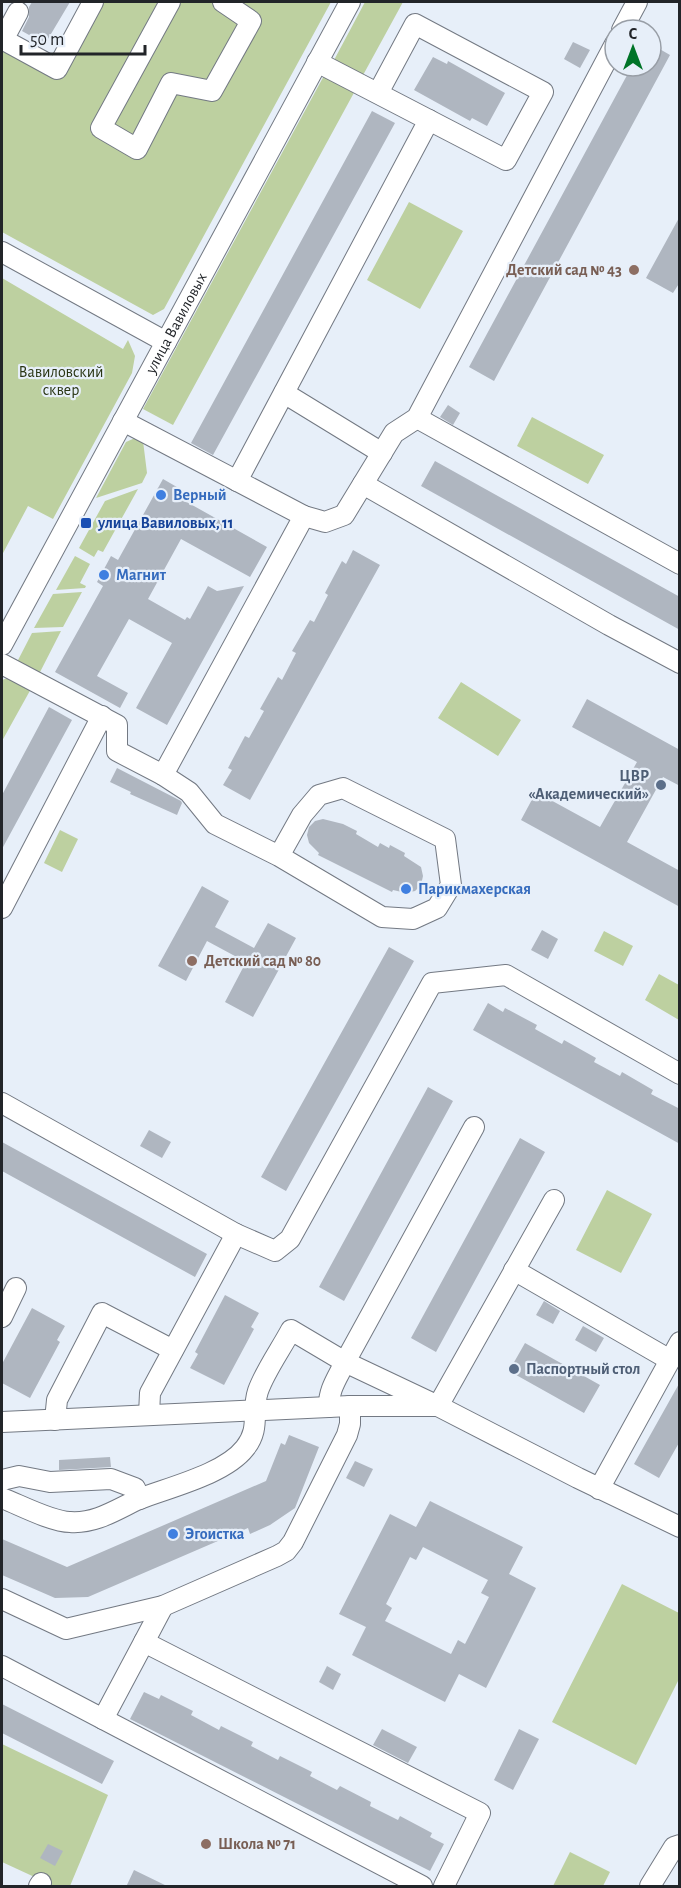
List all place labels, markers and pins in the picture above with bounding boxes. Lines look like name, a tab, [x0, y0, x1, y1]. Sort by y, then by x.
place label: Детский сад № 43	[506, 262, 622, 278]
marker: Детский сад № 43	[627, 263, 641, 277]
place label: Верный	[173, 487, 227, 503]
marker: Верный	[154, 488, 168, 502]
place label: улица Вавиловых, 11	[97, 515, 234, 532]
marker: улица Вавиловых, 11	[79, 516, 93, 530]
place label: Магнит	[116, 567, 167, 583]
marker: Магнит	[97, 568, 111, 582]
place label: ЦВР «Академический»	[528, 768, 649, 802]
marker: ЦВР «Академический»	[654, 778, 668, 792]
place label: Парикмахерская	[418, 881, 531, 897]
marker: Парикмахерская	[399, 882, 413, 896]
place label: Детский сад № 80	[204, 953, 321, 969]
marker: Детский сад № 80	[185, 954, 199, 968]
place label: Паспортный стол	[526, 1361, 641, 1377]
marker: Паспортный стол	[507, 1362, 521, 1376]
place label: Эгоистка	[185, 1526, 245, 1542]
marker: Эгоистка	[166, 1527, 180, 1541]
place label: Школа № 71	[218, 1836, 296, 1852]
marker: Школа № 71	[199, 1837, 213, 1851]

